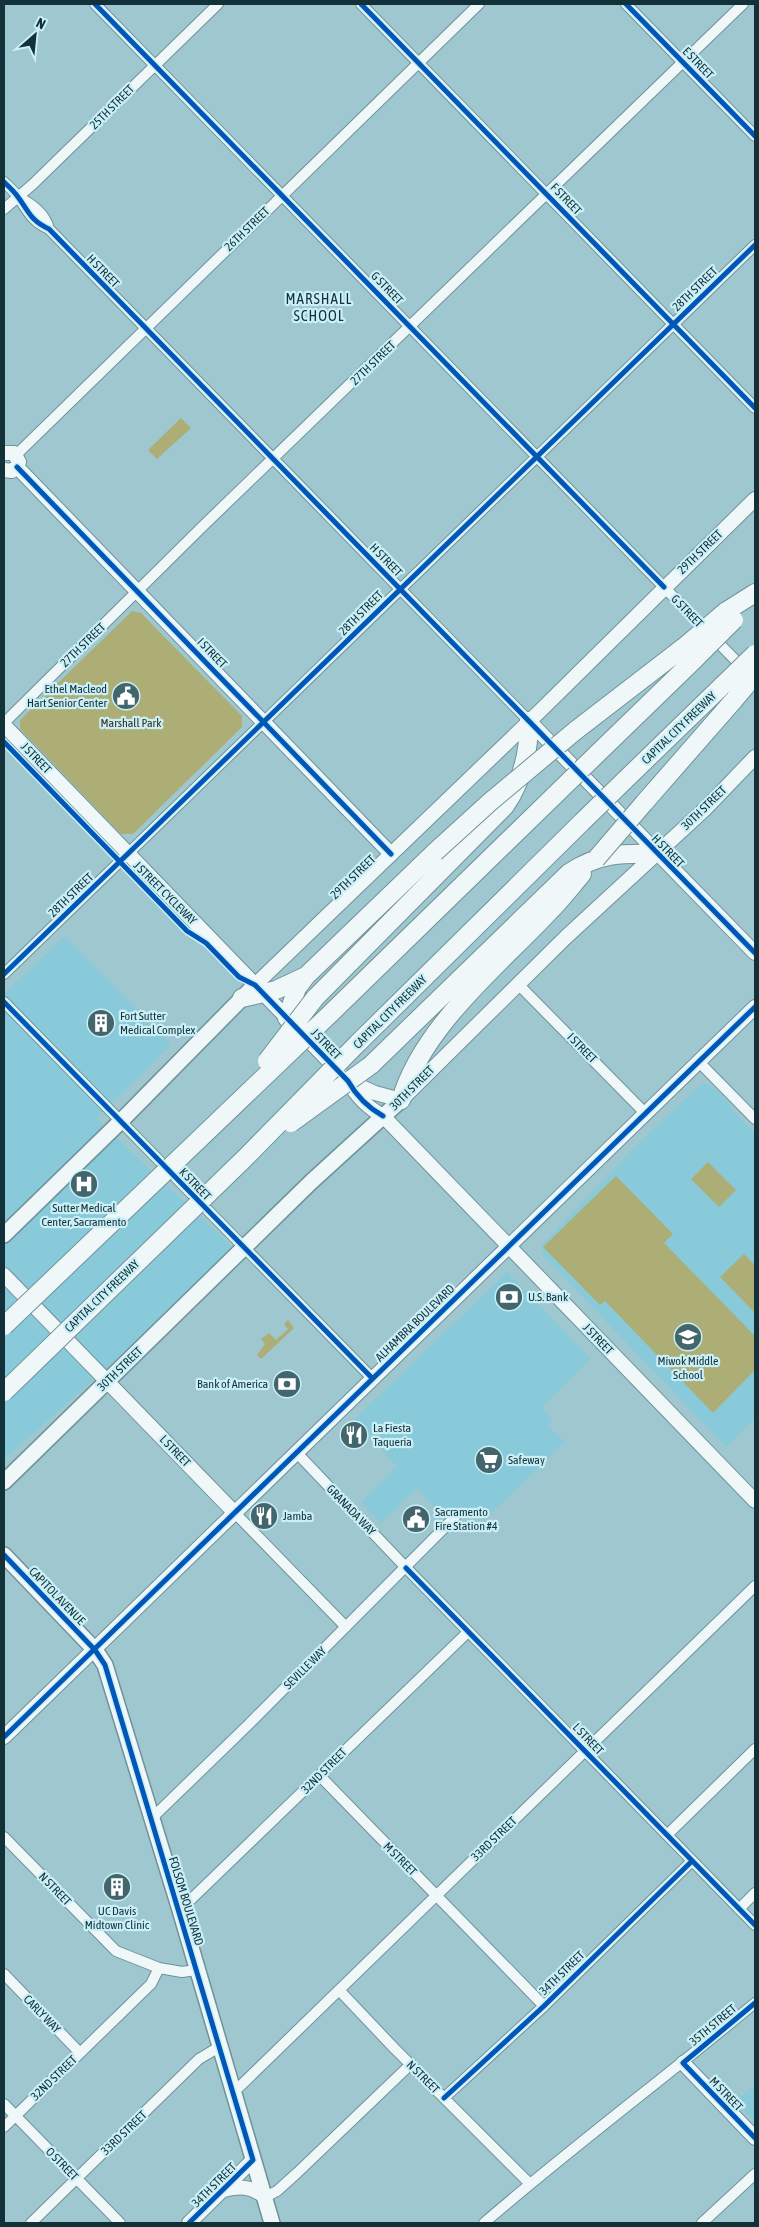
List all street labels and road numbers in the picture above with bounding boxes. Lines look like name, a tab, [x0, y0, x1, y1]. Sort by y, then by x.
street label: E STREET	[680, 44, 717, 82]
street label: 25TH STREET	[87, 81, 138, 132]
street label: F STREET	[548, 180, 585, 218]
street label: 26TH STREET	[222, 204, 273, 254]
street label: H STREET	[84, 252, 123, 291]
street label: 28TH STREET	[670, 264, 721, 314]
street label: G STREET	[368, 269, 406, 308]
street label: 27TH STREET	[348, 338, 399, 388]
street label: 29TH STREET	[675, 527, 726, 577]
street label: H STREET	[367, 541, 406, 580]
street label: 28TH STREET	[336, 587, 387, 638]
street label: G STREET	[668, 592, 706, 631]
street label: 27TH STREET	[58, 620, 109, 670]
street label: I STREET	[194, 635, 230, 672]
street label: CAPITAL CITY FREEWAY	[639, 688, 720, 767]
street label: J STREET	[18, 740, 54, 777]
street label: 30TH STREET	[679, 783, 730, 833]
street label: H STREET	[649, 832, 688, 871]
street label: 29TH STREET	[328, 852, 379, 902]
street label: J STREET CYCLEWAY	[131, 859, 200, 928]
street label: 28TH STREET	[46, 870, 97, 920]
street label: CAPITAL CITY FREEWAY	[350, 972, 430, 1052]
street label: J STREET	[308, 1026, 344, 1063]
street label: I STREET	[564, 1030, 600, 1067]
street label: 30TH STREET	[387, 1062, 438, 1113]
street label: K STREET	[176, 1165, 214, 1204]
street label: CAPITAL CITY FREEWAY	[62, 1256, 143, 1335]
street label: ALHAMBRA BOULEVARD	[373, 1282, 458, 1364]
street label: J STREET	[580, 1321, 616, 1358]
street label: 30TH STREET	[95, 1344, 146, 1394]
street label: L STREET	[157, 1432, 194, 1470]
street label: GRANADA WAY	[324, 1482, 379, 1539]
street label: CAPITOL AVENUE	[26, 1564, 88, 1628]
street label: SEVILLE WAY	[281, 1643, 330, 1692]
street label: L STREET	[570, 1720, 607, 1758]
street label: 32ND STREET	[298, 1745, 350, 1797]
street label: 33RD STREET	[468, 1814, 520, 1864]
street label: M STREET	[380, 1839, 420, 1879]
street label: FOLSOM BOULEVARD	[166, 1855, 206, 1947]
street label: N STREET	[36, 1870, 75, 1909]
street label: 34TH STREET	[537, 1948, 588, 1998]
street label: CARLY WAY	[21, 1992, 64, 2036]
street label: 35TH STREET	[687, 2001, 740, 2049]
street label: 32ND STREET	[28, 2052, 80, 2103]
street label: N STREET	[404, 2058, 443, 2097]
street label: M STREET	[707, 2074, 746, 2114]
street label: 33RD STREET	[98, 2108, 150, 2158]
street label: O STREET	[43, 2145, 82, 2184]
street label: 34TH STREET	[189, 2159, 240, 2210]

